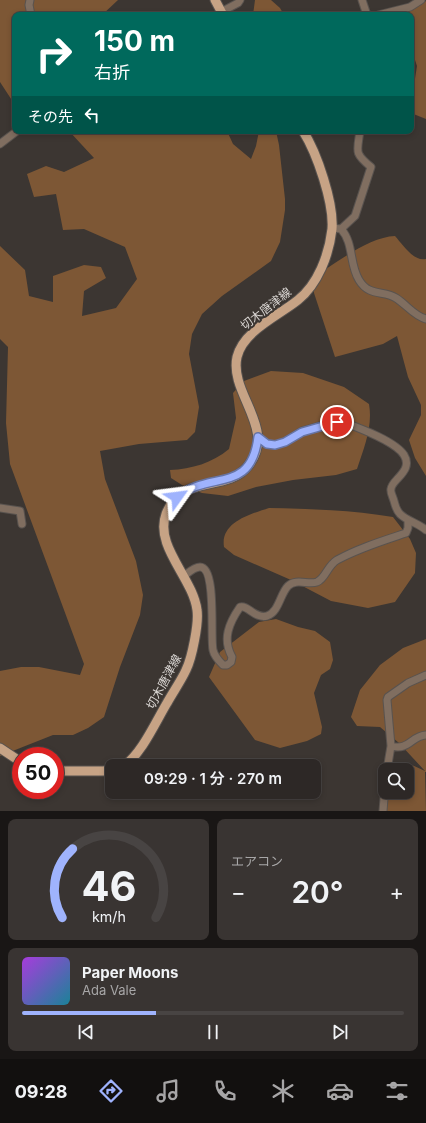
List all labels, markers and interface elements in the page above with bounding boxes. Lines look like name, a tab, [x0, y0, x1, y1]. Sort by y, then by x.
text: 150 m	[94, 24, 175, 58]
icon: right	[28, 28, 80, 80]
text: 右折	[94, 62, 130, 83]
icon: left	[81, 104, 103, 126]
text: その先	[28, 107, 73, 126]
street label: 切木唐津線	[237, 284, 294, 333]
pin	[320, 405, 354, 439]
icon: arrive	[326, 411, 348, 433]
position arrow	[156, 476, 198, 518]
street label: 切木唐津線	[143, 652, 184, 712]
speed limit sign: 50	[12, 747, 64, 799]
map controls	[378, 763, 414, 799]
button: search	[378, 763, 414, 799]
text: 09:29 · 1 分 · 270 m	[144, 769, 282, 788]
text: エアコン	[231, 853, 283, 869]
text: 46	[81, 860, 136, 910]
text: 20°	[291, 874, 344, 910]
text: −	[231, 879, 246, 905]
text: +	[389, 879, 404, 905]
text: km/h	[92, 907, 125, 924]
text: Paper Moons	[82, 963, 178, 982]
text: Ada Vale	[82, 982, 136, 998]
icon: previous	[75, 1021, 97, 1043]
icon: pause	[202, 1021, 224, 1043]
icon: next	[329, 1021, 351, 1043]
icon: directions	[97, 1077, 125, 1105]
icon: music	[154, 1077, 182, 1105]
icon: phone	[211, 1077, 239, 1105]
icon: climate	[269, 1077, 297, 1105]
icon: car	[326, 1077, 354, 1105]
icon: filters	[383, 1077, 411, 1105]
text: 09:28	[15, 1081, 68, 1102]

